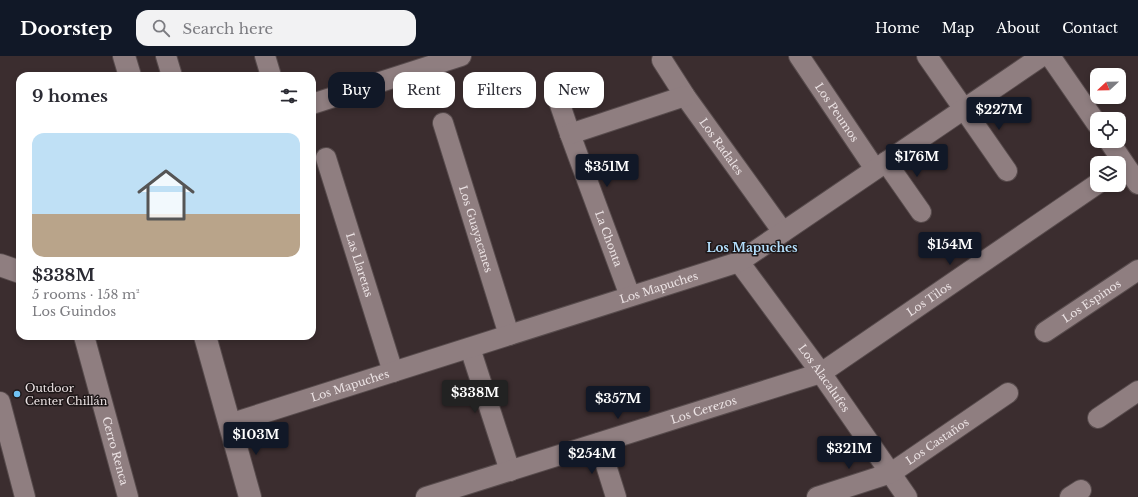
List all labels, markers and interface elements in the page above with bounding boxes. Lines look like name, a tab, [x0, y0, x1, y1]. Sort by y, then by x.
search box	[136, 10, 416, 46]
text: Doorstep	[20, 17, 112, 40]
icon: search	[150, 17, 172, 39]
text: Search here	[182, 19, 273, 38]
text: Home	[875, 19, 920, 37]
text: Map	[942, 19, 974, 37]
text: About	[996, 19, 1040, 37]
text: Contact	[1062, 19, 1118, 37]
north arrow	[1090, 68, 1126, 104]
map controls	[1090, 68, 1126, 192]
chip: Buy	[328, 72, 385, 108]
chip: Rent	[393, 72, 455, 108]
chip: Filters	[463, 72, 536, 108]
chip: New	[544, 72, 604, 108]
street label: Los Peumos	[812, 80, 862, 145]
icon: filters	[278, 85, 300, 107]
text: 9 homes	[32, 86, 108, 107]
pin: $227M	[971, 97, 1027, 131]
text: $227M	[975, 101, 1023, 118]
button: locate	[1090, 112, 1126, 148]
street label: Los Radales	[696, 115, 747, 178]
pin: $176M	[889, 144, 945, 178]
text: $176M	[895, 148, 939, 165]
pin: $351M	[579, 154, 635, 188]
button: layers	[1090, 156, 1126, 192]
text: $351M	[585, 158, 629, 175]
icon: home	[130, 159, 202, 231]
street label: Los Guayacanes	[456, 184, 496, 274]
street label: La Chonta	[592, 209, 626, 269]
street label: Las Llaretas	[343, 231, 376, 299]
pin: $154M	[922, 232, 978, 266]
text: $154M	[927, 236, 973, 253]
district label: Los Mapuches	[706, 240, 798, 255]
text: $338M	[32, 265, 95, 286]
street label: Los Mapuches	[618, 269, 700, 306]
street label: Los Espinos	[1060, 276, 1124, 325]
street label: Los Tilos	[904, 279, 954, 319]
text: 5 rooms · 158 m²	[32, 286, 140, 303]
text: Los Guindos	[32, 303, 116, 320]
street label: Los Alacalufes	[795, 342, 853, 415]
street label: Los Mapuches	[309, 367, 391, 405]
pin: $338M	[447, 380, 503, 414]
place label: Outdoor Center Chillán	[25, 381, 108, 408]
text: $338M	[451, 384, 499, 401]
pin: $357M	[590, 386, 646, 420]
marker: Outdoor Center Chillán	[12, 389, 22, 399]
text: $357M	[595, 390, 641, 407]
street label: Los Cerezos	[669, 393, 738, 427]
street label: Cerro Renca	[99, 415, 132, 487]
street label: Los Castaños	[903, 415, 972, 468]
pin: $103M	[228, 422, 284, 456]
text: $103M	[232, 426, 280, 443]
pin: $321M	[821, 436, 877, 470]
text: $321M	[826, 440, 872, 457]
pin: $254M	[564, 441, 620, 475]
text: $254M	[568, 445, 616, 462]

